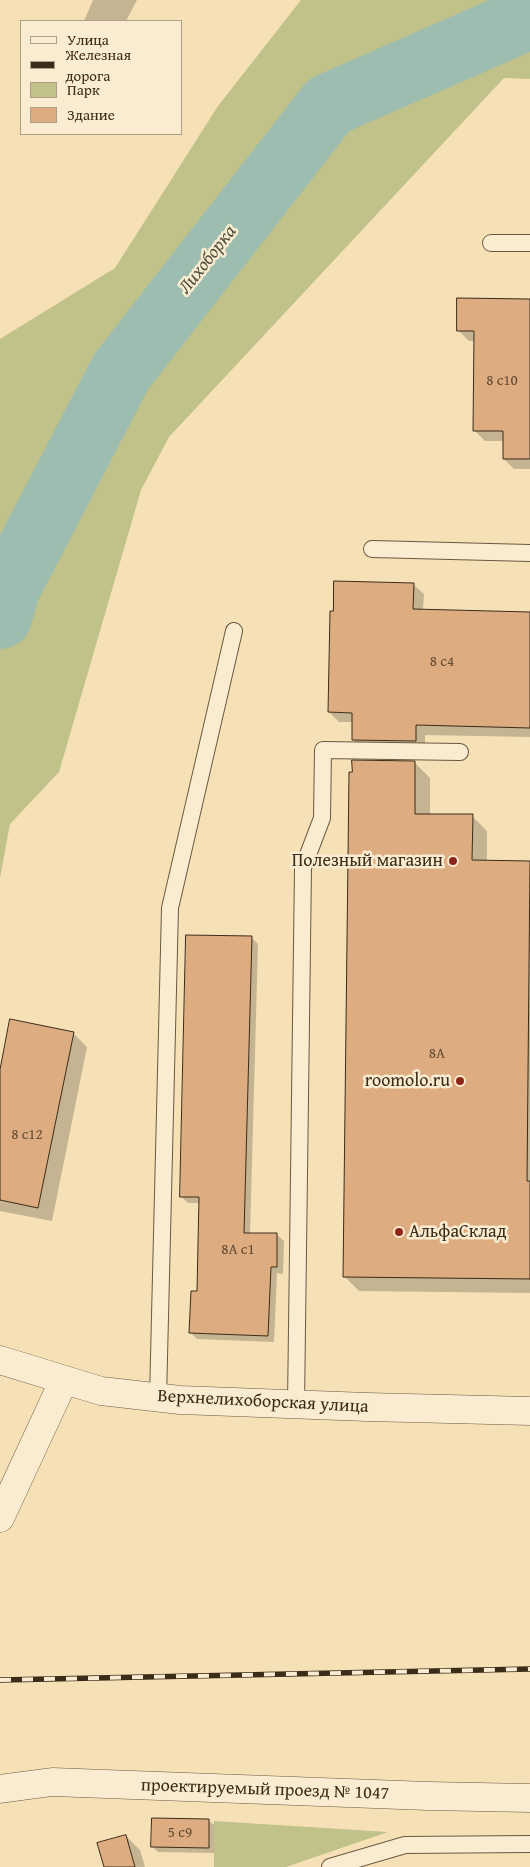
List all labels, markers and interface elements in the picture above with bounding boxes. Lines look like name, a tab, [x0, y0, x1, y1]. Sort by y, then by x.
legend	[20, 20, 182, 135]
text: Улица	[67, 29, 109, 50]
text: Железная дорога	[65, 44, 131, 86]
text: Парк	[67, 79, 100, 100]
text: Здание	[67, 104, 115, 125]
water label: Лихоборка	[174, 221, 242, 299]
house number: 8 с10	[486, 372, 518, 390]
house number: 8 с4	[430, 653, 454, 671]
place label: Полезный магазин	[292, 850, 443, 872]
marker: Полезный магазин	[447, 855, 459, 867]
house number: 8А	[429, 1045, 445, 1063]
place label: roomolo.ru	[365, 1070, 450, 1092]
marker: roomolo.ru	[454, 1075, 466, 1087]
house number: 8 с12	[11, 1126, 43, 1144]
place label: АльфаСклад	[409, 1221, 506, 1243]
marker: АльфаСклад	[393, 1226, 405, 1238]
house number: 8А с1	[221, 1241, 255, 1259]
street label: Верхнелихоборская улица	[157, 1386, 369, 1418]
street label: проектируемый проезд № 1047	[140, 1775, 390, 1805]
house number: 5 с9	[168, 1824, 192, 1842]

